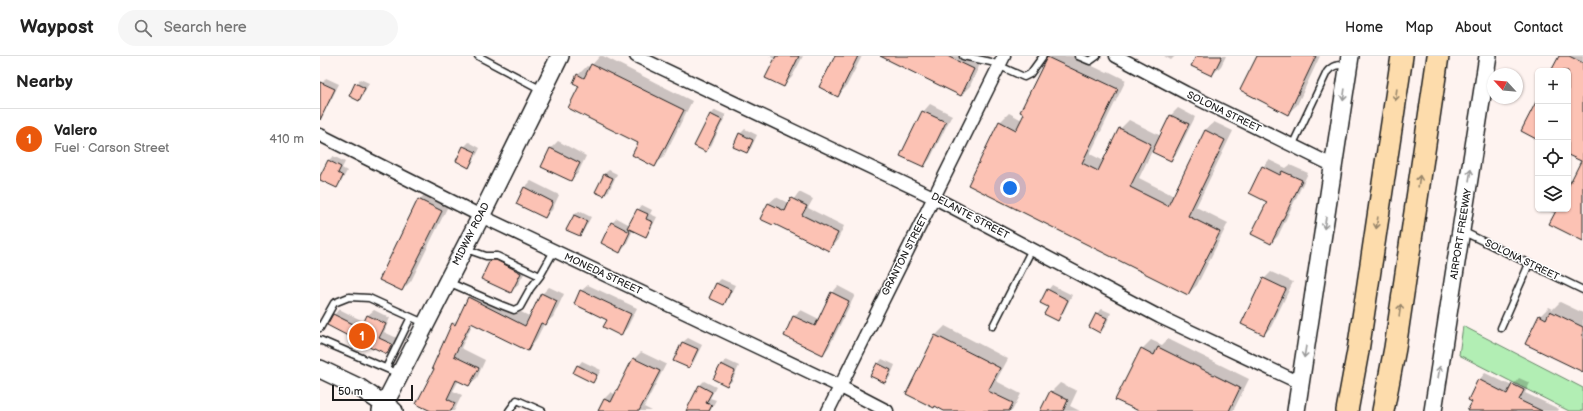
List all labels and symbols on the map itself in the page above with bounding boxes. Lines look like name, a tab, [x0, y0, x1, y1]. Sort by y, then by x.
north arrow	[1487, 68, 1523, 104]
one-way arrow	[1340, 88, 1348, 101]
one-way arrow	[1392, 88, 1400, 101]
street label: SOLONA STREET	[1185, 89, 1263, 135]
one-way arrow	[1466, 169, 1474, 182]
one-way arrow	[1415, 175, 1423, 188]
your location	[1000, 178, 1020, 198]
street label: AIRPORT FREEWAY	[1448, 188, 1474, 280]
street label: DELANTE STREET	[929, 190, 1011, 242]
street label: MIDWAY ROAD	[450, 201, 492, 267]
street label: GRANTON STREET	[879, 212, 931, 298]
one-way arrow	[1321, 216, 1329, 229]
one-way arrow	[1373, 216, 1381, 229]
street label: SOLONA STREET	[1483, 237, 1561, 283]
street label: MONEDA STREET	[562, 251, 644, 297]
one-way arrow	[1396, 304, 1404, 317]
pin: 1	[349, 321, 375, 351]
one-way arrow	[1301, 345, 1309, 358]
one-way arrow	[1435, 366, 1443, 379]
scale bar	[332, 383, 413, 402]

